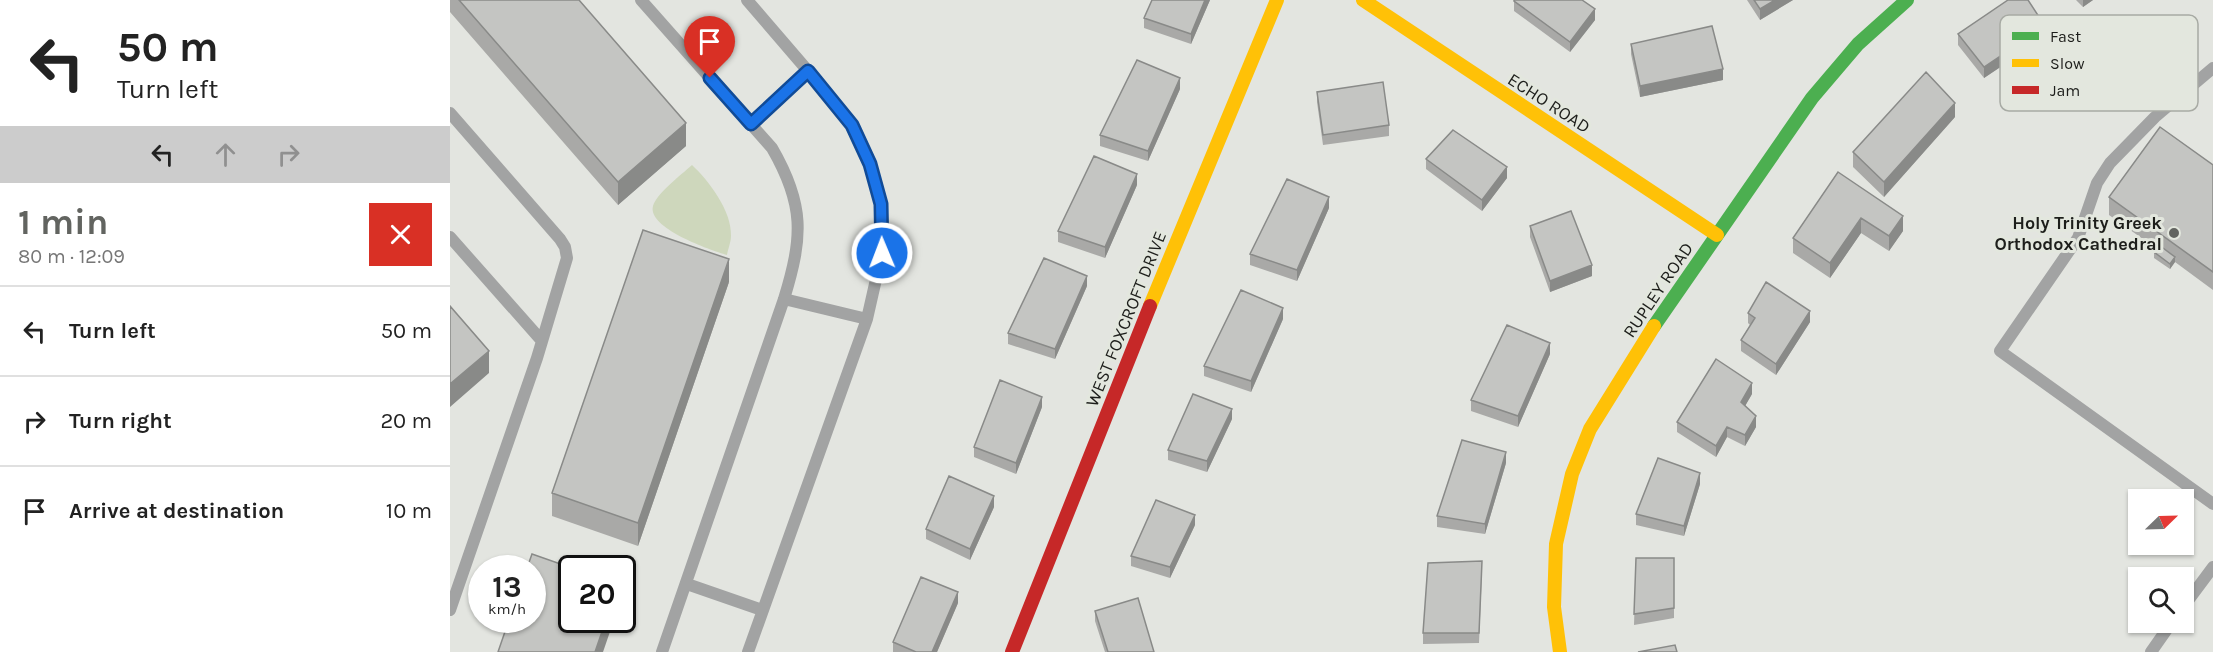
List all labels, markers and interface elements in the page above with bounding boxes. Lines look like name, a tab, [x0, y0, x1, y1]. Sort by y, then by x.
legend	[2000, 15, 2198, 111]
pin	[684, 16, 735, 78]
text: 50 m	[117, 22, 219, 72]
icon: left	[18, 24, 96, 102]
icon: arrive	[693, 25, 726, 58]
text: Fast	[2050, 27, 2081, 46]
text: Slow	[2050, 54, 2085, 73]
street label: ECHO ROAD	[1504, 68, 1594, 138]
text: Turn left	[117, 73, 218, 105]
text: Jam	[2050, 81, 2080, 100]
icon: left	[146, 138, 179, 171]
icon: ahead	[209, 138, 242, 171]
icon: right	[272, 138, 305, 171]
text: 1 min	[18, 201, 108, 243]
button: close	[369, 203, 432, 266]
place label: Holy Trinity Greek Orthodox Cathedral	[1994, 212, 2162, 255]
position arrow	[850, 221, 914, 285]
marker: Holy Trinity Greek Orthodox Cathedral	[2167, 226, 2181, 240]
street label: WEST FOXCROFT DRIVE	[1081, 228, 1171, 410]
street label: RUPLEY ROAD	[1618, 238, 1698, 342]
text: 80 m · 12:09	[18, 245, 125, 268]
icon: left	[18, 315, 51, 348]
text: Turn left	[69, 318, 156, 344]
text: 50 m	[381, 318, 432, 344]
icon: right	[18, 405, 51, 438]
text: Turn right	[69, 408, 172, 434]
text: 20 m	[380, 408, 432, 434]
north arrow	[2128, 489, 2194, 555]
map controls	[2128, 489, 2194, 633]
icon: arrive	[18, 495, 51, 528]
text: Arrive at destination	[69, 498, 284, 524]
text: 10 m	[386, 498, 432, 524]
speed limit sign: 20	[558, 555, 636, 633]
button: search	[2128, 567, 2194, 633]
text: 13	[492, 569, 522, 605]
text: km/h	[488, 600, 526, 618]

